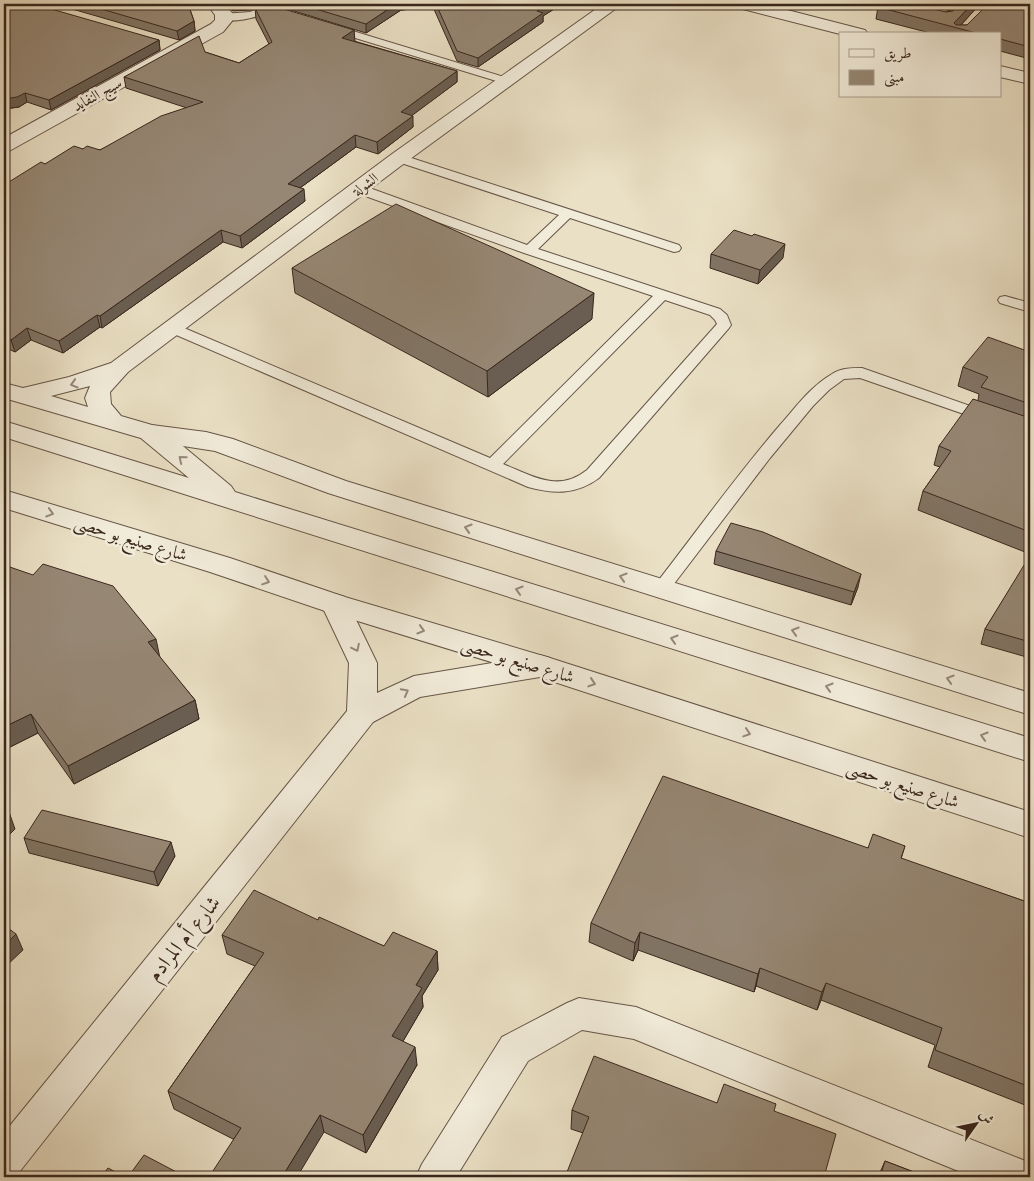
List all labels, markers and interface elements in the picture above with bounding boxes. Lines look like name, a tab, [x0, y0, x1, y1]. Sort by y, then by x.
legend	[839, 32, 1002, 98]
text: طريق	[884, 42, 911, 63]
text: مبنى	[884, 66, 904, 88]
street label: سيج النفايد	[69, 72, 127, 120]
street label: الشولة	[347, 167, 382, 201]
one-way arrow	[70, 378, 78, 388]
one-way arrow	[179, 456, 188, 464]
one-way arrow	[46, 508, 54, 518]
street label: شارع صنيع بو حصى	[70, 508, 191, 571]
one-way arrow	[465, 524, 473, 534]
one-way arrow	[620, 573, 628, 583]
one-way arrow	[261, 575, 270, 585]
one-way arrow	[515, 586, 523, 596]
one-way arrow	[416, 625, 424, 635]
one-way arrow	[792, 627, 800, 637]
street label: شارع صنيع بو حصى	[457, 630, 578, 693]
one-way arrow	[670, 634, 678, 644]
one-way arrow	[350, 643, 360, 652]
one-way arrow	[947, 675, 955, 685]
one-way arrow	[588, 678, 596, 688]
one-way arrow	[825, 683, 833, 693]
one-way arrow	[400, 688, 409, 698]
one-way arrow	[742, 728, 751, 738]
one-way arrow	[980, 731, 988, 741]
street label: شارع صنيع بو حصى	[842, 753, 963, 818]
street label: شارع أم المرادم	[139, 888, 230, 990]
north arrow	[952, 1098, 1002, 1148]
text: ش	[975, 1106, 999, 1128]

